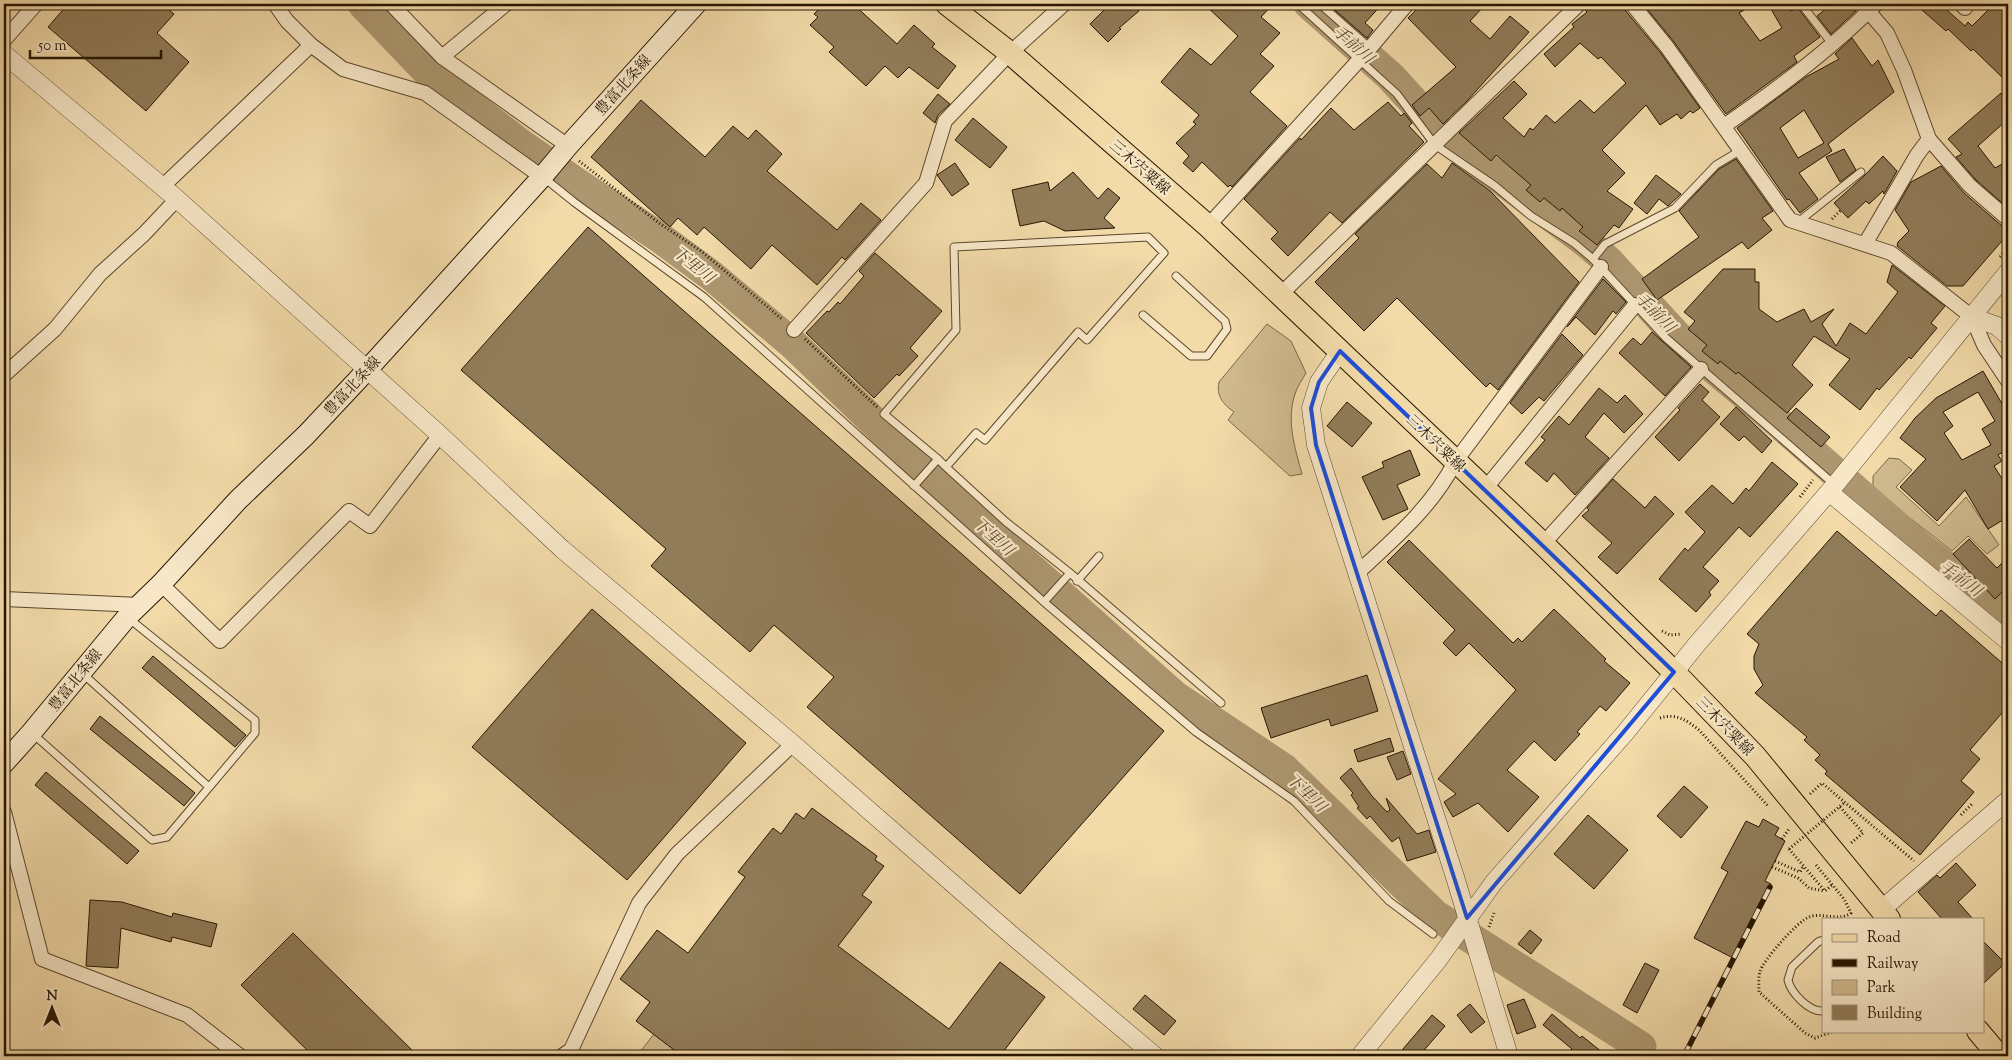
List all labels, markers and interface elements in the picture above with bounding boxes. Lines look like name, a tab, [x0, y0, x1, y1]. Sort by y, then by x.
water label: 手前川	[1327, 21, 1379, 72]
scale bar	[30, 28, 161, 60]
text: 50 m	[37, 36, 67, 57]
street label: 豊富北条線	[591, 51, 657, 121]
street label: 三木宍粟線	[1104, 136, 1174, 201]
water label: 下里川	[667, 242, 720, 291]
water label: 手前川	[1629, 289, 1681, 340]
street label: 豊富北条線	[320, 352, 386, 422]
street label: 三木宍粟線	[1401, 410, 1469, 478]
water label: 下里川	[967, 513, 1019, 564]
water label: 手前川	[1933, 556, 1987, 605]
street label: 豊富北条線	[44, 645, 108, 717]
street label: 三木宍粟線	[1690, 693, 1758, 761]
water label: 下里川	[1280, 769, 1332, 820]
legend	[1822, 918, 1984, 1032]
text: Road	[1867, 928, 1901, 949]
text: Railway	[1867, 954, 1919, 975]
text: Park	[1867, 978, 1896, 999]
north arrow	[28, 982, 78, 1032]
text: N	[46, 987, 58, 1007]
text: Building	[1867, 1004, 1922, 1025]

